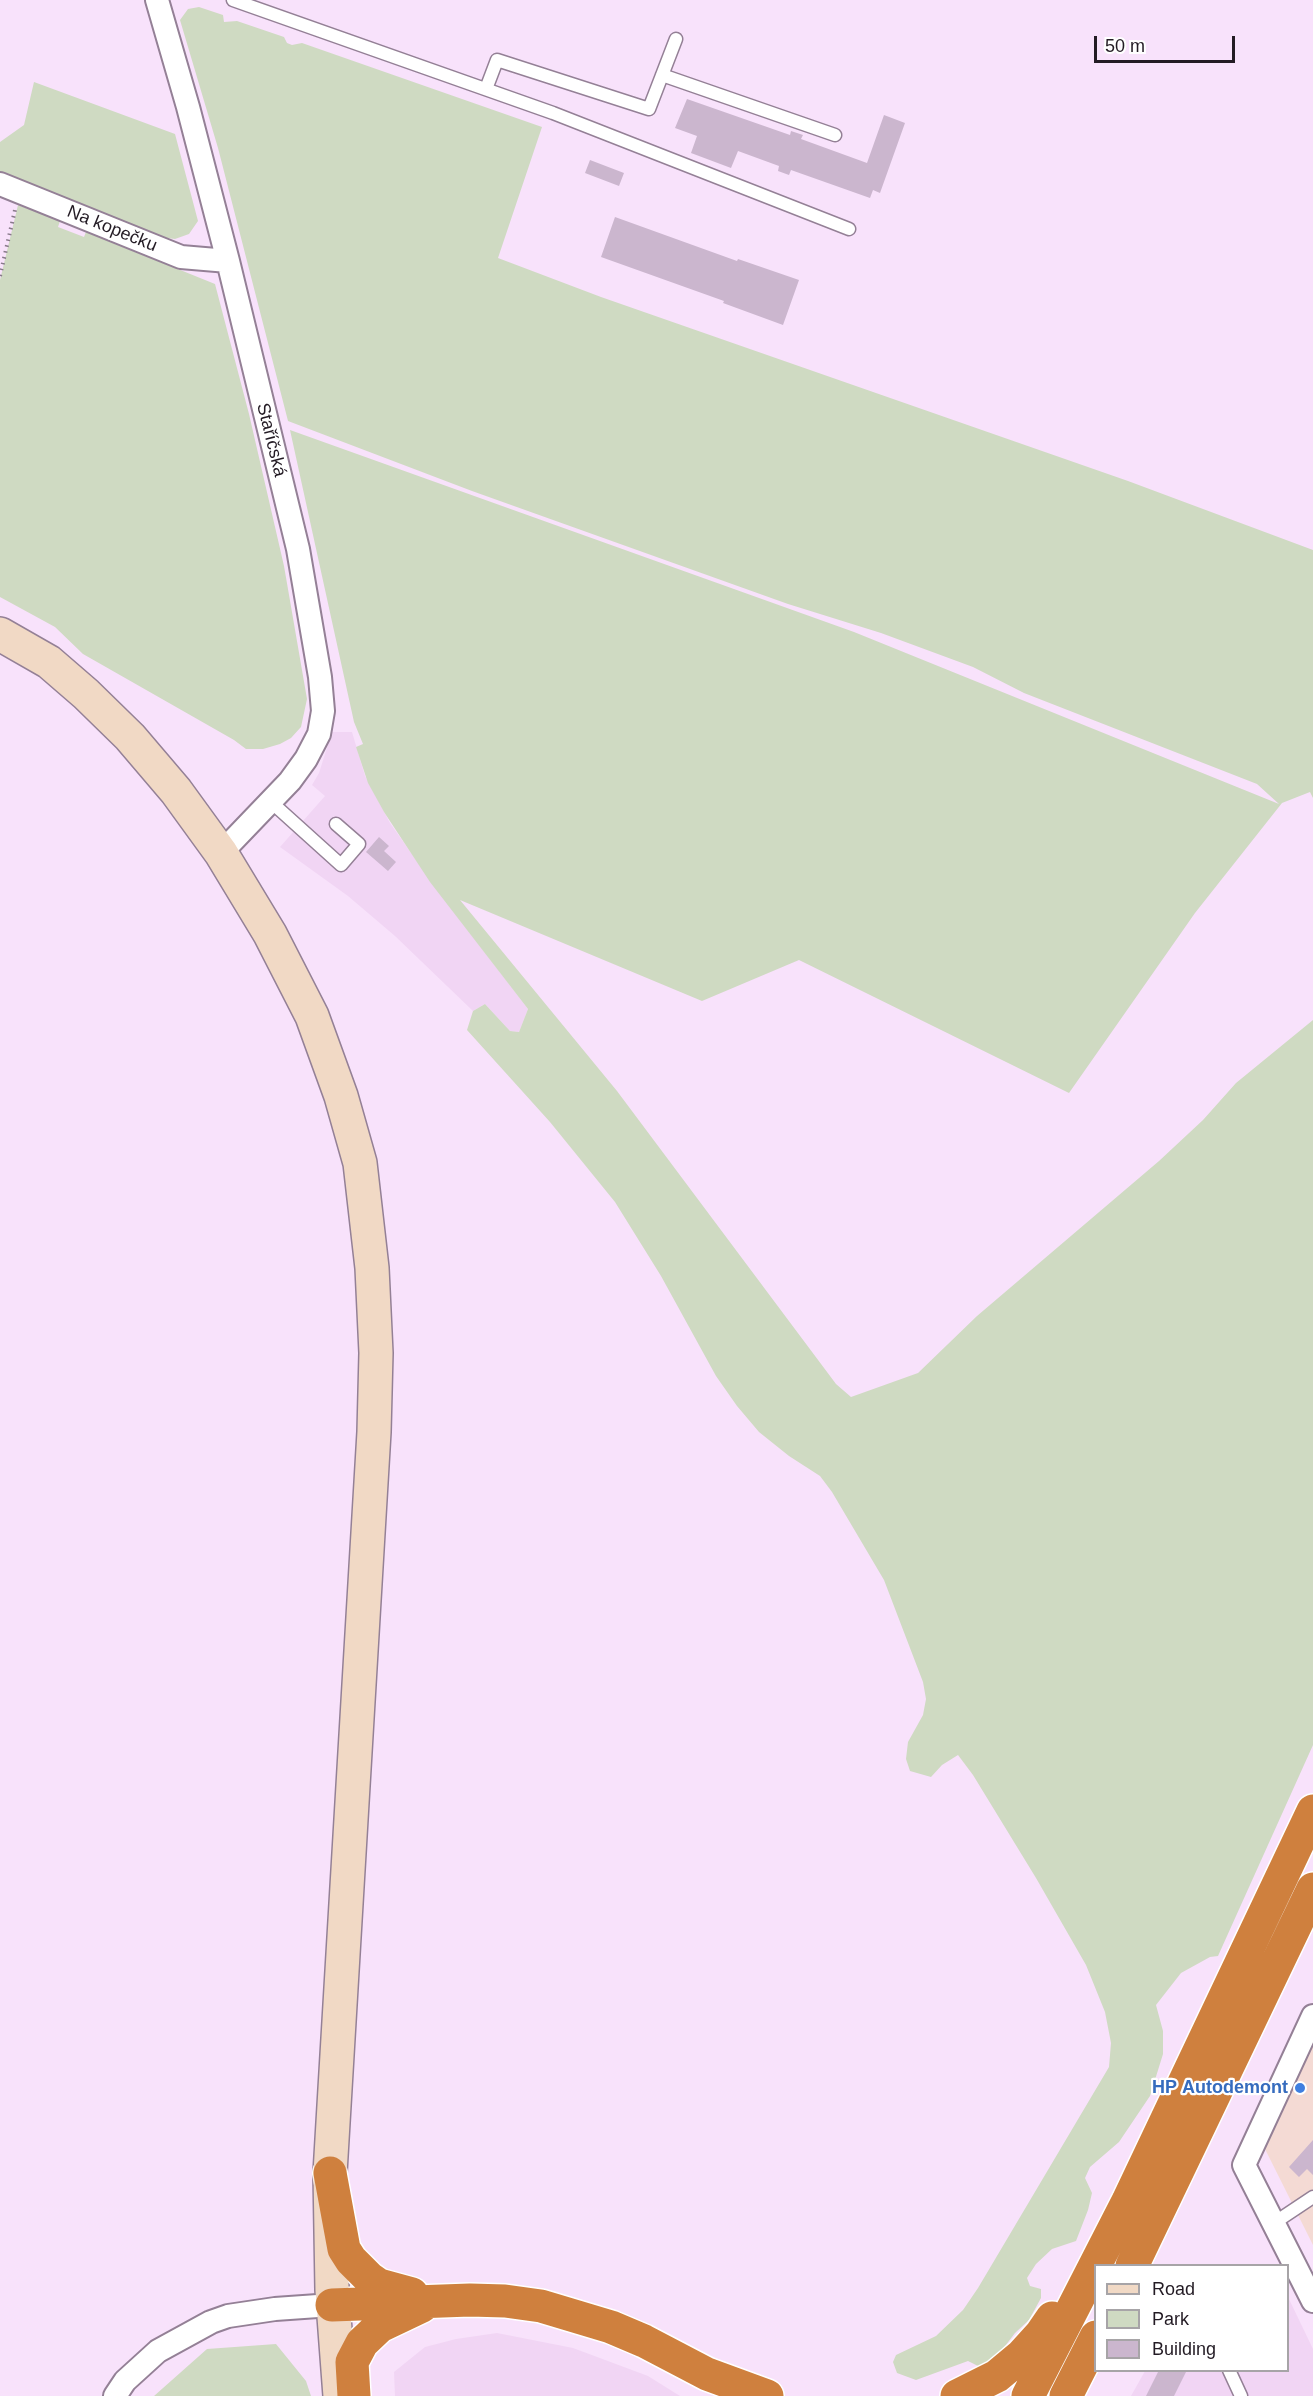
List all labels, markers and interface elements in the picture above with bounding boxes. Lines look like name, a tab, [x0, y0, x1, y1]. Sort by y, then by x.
scale bar	[1097, 24, 1238, 62]
text: 50 m	[1105, 36, 1145, 56]
street label: Na kopečku	[64, 201, 160, 257]
street label: Staříčská	[251, 401, 291, 479]
place label: HP Autodemont	[1152, 2077, 1288, 2099]
marker: HP Autodemont	[1293, 2081, 1307, 2095]
legend	[1094, 2264, 1289, 2372]
text: Road	[1152, 2279, 1195, 2299]
text: Park	[1152, 2309, 1189, 2329]
text: Building	[1152, 2339, 1216, 2359]

